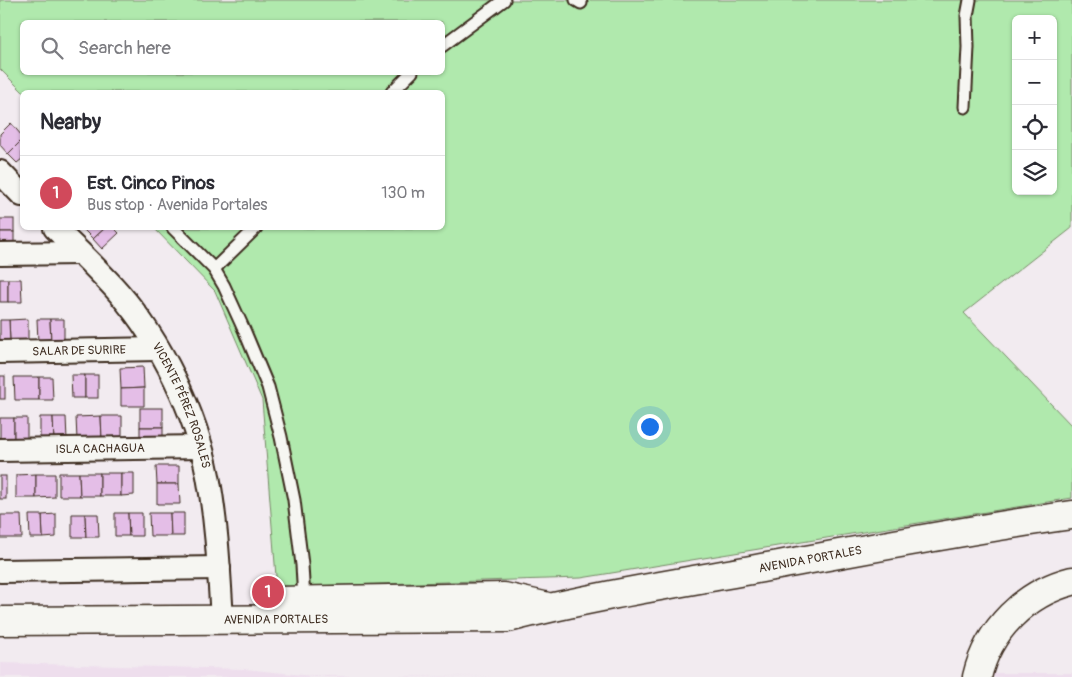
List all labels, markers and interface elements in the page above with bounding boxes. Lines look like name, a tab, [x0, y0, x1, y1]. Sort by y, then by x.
map controls	[1012, 15, 1057, 195]
button: +	[1012, 15, 1057, 60]
search box	[20, 20, 445, 75]
icon: search	[38, 34, 66, 62]
text: Search here	[78, 36, 171, 60]
button: −	[1012, 60, 1057, 105]
button: locate	[1012, 105, 1057, 150]
text: Nearby	[40, 109, 101, 136]
button: layers	[1012, 150, 1057, 195]
text: Est. Cinco Pinos	[87, 171, 214, 195]
text: 1	[53, 183, 59, 203]
text: 130 m	[381, 183, 425, 203]
text: Bus stop · Avenida Portales	[87, 195, 267, 215]
street label: VICENTE PÉREZ ROSALES	[149, 340, 213, 470]
street label: SALAR DE SURIRE	[32, 343, 126, 359]
your location	[637, 414, 663, 440]
street label: ISLA CACHAGUA	[55, 441, 145, 457]
street label: AVENIDA PORTALES	[757, 543, 863, 576]
pin: 1	[252, 573, 284, 611]
street label: AVENIDA PORTALES	[224, 612, 328, 628]

